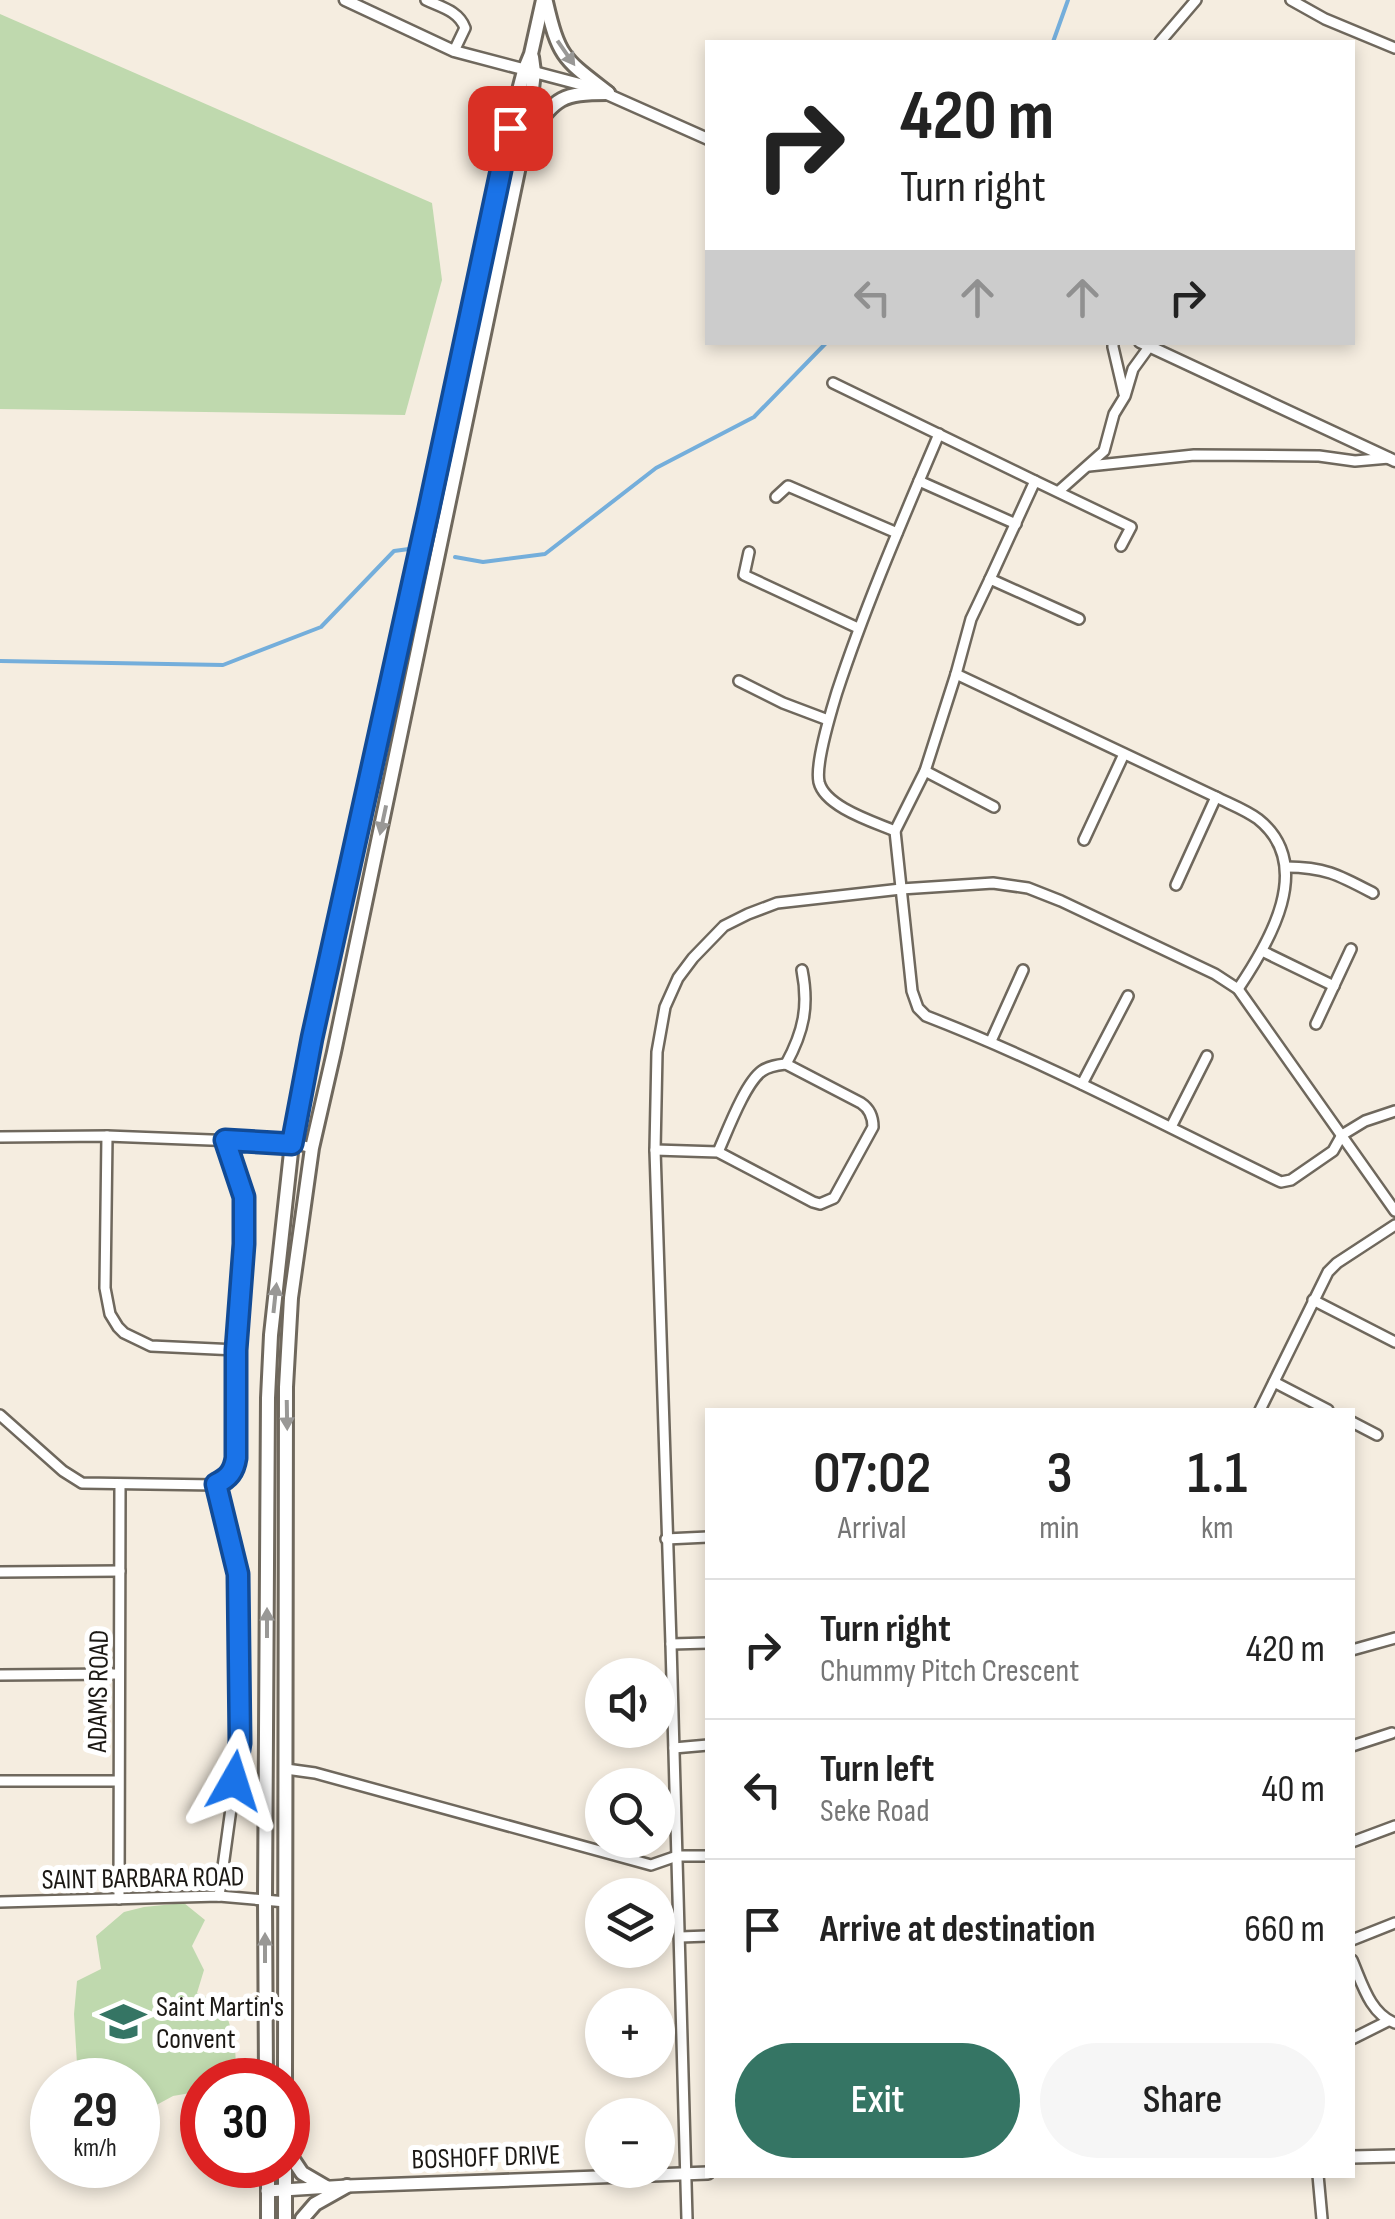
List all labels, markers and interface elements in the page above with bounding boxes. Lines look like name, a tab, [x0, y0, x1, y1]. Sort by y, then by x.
one-way arrow	[556, 40, 575, 67]
text: 420 m	[900, 75, 1054, 159]
icon: right	[735, 80, 865, 210]
pin	[468, 86, 553, 171]
icon: arrive	[483, 101, 538, 156]
text: Turn right	[900, 160, 1046, 215]
icon: left	[845, 270, 900, 325]
icon: ahead	[950, 270, 1005, 325]
icon: ahead	[1055, 270, 1110, 325]
icon: right	[1160, 270, 1215, 325]
one-way arrow	[374, 805, 390, 836]
one-way arrow	[267, 1281, 283, 1313]
one-way arrow	[279, 1400, 295, 1432]
text: 07:02	[813, 1438, 931, 1510]
text: 3	[1046, 1438, 1073, 1510]
text: 1.1	[1187, 1438, 1247, 1510]
text: Arrival	[838, 1509, 907, 1548]
text: min	[1039, 1509, 1080, 1548]
text: km	[1201, 1509, 1234, 1548]
one-way arrow	[259, 1606, 275, 1638]
text: Turn right	[820, 1607, 951, 1652]
icon: right	[735, 1622, 790, 1677]
text: 420 m	[1246, 1627, 1325, 1672]
street label: ADAMS ROAD	[81, 1629, 116, 1754]
text: Chummy Pitch Crescent	[820, 1652, 1079, 1691]
map controls	[585, 1658, 675, 2188]
button: sound	[585, 1658, 675, 1748]
position arrow	[182, 1729, 286, 1833]
text: Turn left	[820, 1747, 934, 1792]
icon: left	[735, 1762, 790, 1817]
text: 40 m	[1262, 1767, 1325, 1812]
button: search	[585, 1768, 675, 1858]
text: Seke Road	[820, 1792, 930, 1831]
street label: SAINT BARBARA ROAD	[41, 1860, 245, 1897]
button: layers	[585, 1878, 675, 1968]
icon: arrive	[735, 1902, 790, 1957]
text: Arrive at destination	[820, 1907, 1095, 1952]
text: 660 m	[1244, 1907, 1325, 1952]
one-way arrow	[257, 1931, 273, 1963]
button: +	[585, 1988, 675, 2078]
place label: Saint Martin's Convent	[156, 1991, 284, 2056]
school or university icon: Saint Martin's Convent	[99, 1998, 147, 2046]
button: Exit	[735, 2043, 1020, 2158]
button: Share	[1040, 2043, 1325, 2158]
speed limit sign: 30	[180, 2058, 310, 2188]
text: 29	[72, 2081, 118, 2141]
button: −	[585, 2098, 675, 2188]
text: km/h	[73, 2133, 117, 2164]
street label: BOSHOFF DRIVE	[411, 2138, 561, 2177]

